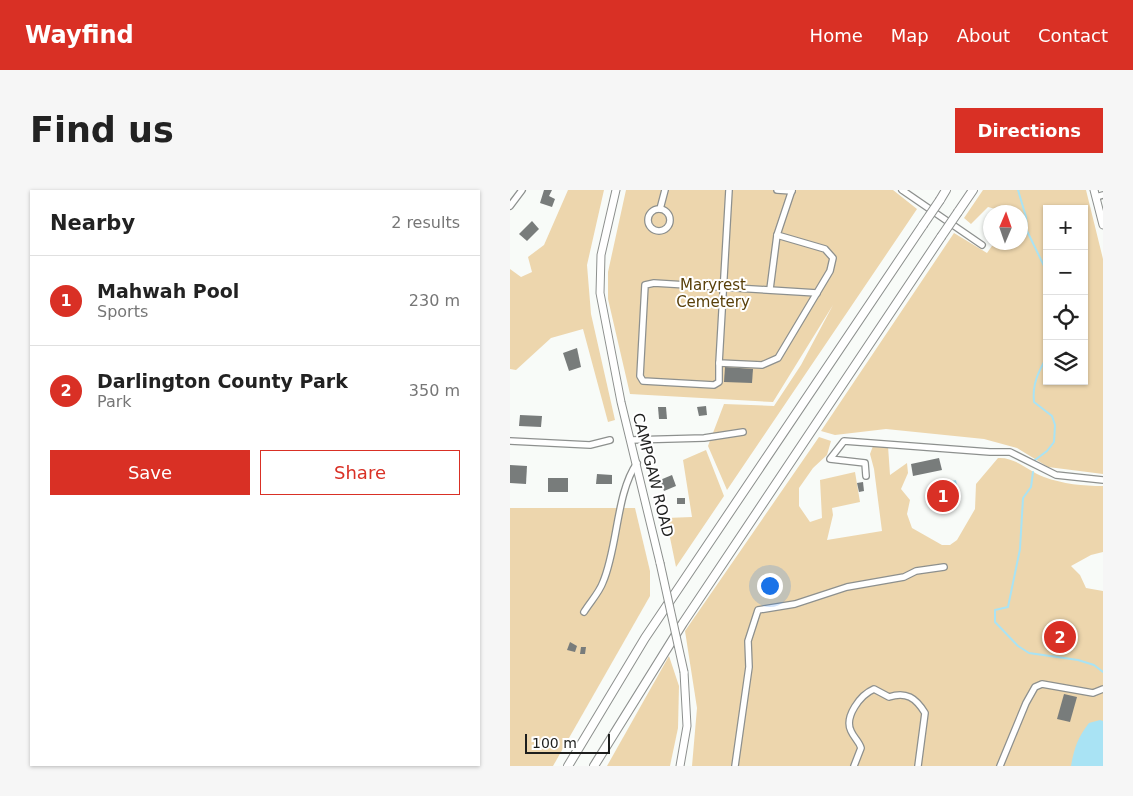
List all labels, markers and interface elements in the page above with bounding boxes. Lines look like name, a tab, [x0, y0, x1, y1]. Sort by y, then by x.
text: Wayfind	[25, 21, 134, 49]
text: Home	[810, 25, 863, 46]
text: Map	[891, 25, 929, 46]
text: About	[957, 25, 1010, 46]
text: Contact	[1038, 25, 1108, 46]
button: Directions	[955, 108, 1103, 153]
text: Find us	[30, 110, 174, 150]
north arrow	[983, 205, 1028, 250]
map controls	[1043, 205, 1088, 385]
button: +	[1043, 205, 1088, 250]
text: Nearby	[50, 211, 135, 235]
text: 2 results	[391, 213, 460, 232]
button: −	[1043, 250, 1088, 295]
park label: Maryrest Cemetery	[676, 276, 750, 311]
text: Mahwah Pool	[97, 280, 239, 302]
text: 1	[60, 291, 72, 310]
text: 230 m	[409, 291, 460, 310]
button: locate	[1043, 295, 1088, 340]
text: Sports	[97, 302, 148, 321]
button: layers	[1043, 340, 1088, 385]
text: Darlington County Park	[97, 370, 348, 392]
text: 2	[60, 381, 72, 400]
text: 350 m	[409, 381, 460, 400]
text: Park	[97, 392, 132, 411]
street label: CAMPGAW ROAD	[629, 411, 677, 539]
button: Save	[50, 450, 250, 495]
button: Share	[260, 450, 460, 495]
pin: 1	[927, 477, 959, 515]
your location	[757, 573, 783, 599]
pin: 2	[1044, 618, 1076, 656]
scale bar	[525, 731, 610, 754]
text: 100 m	[532, 735, 577, 751]

